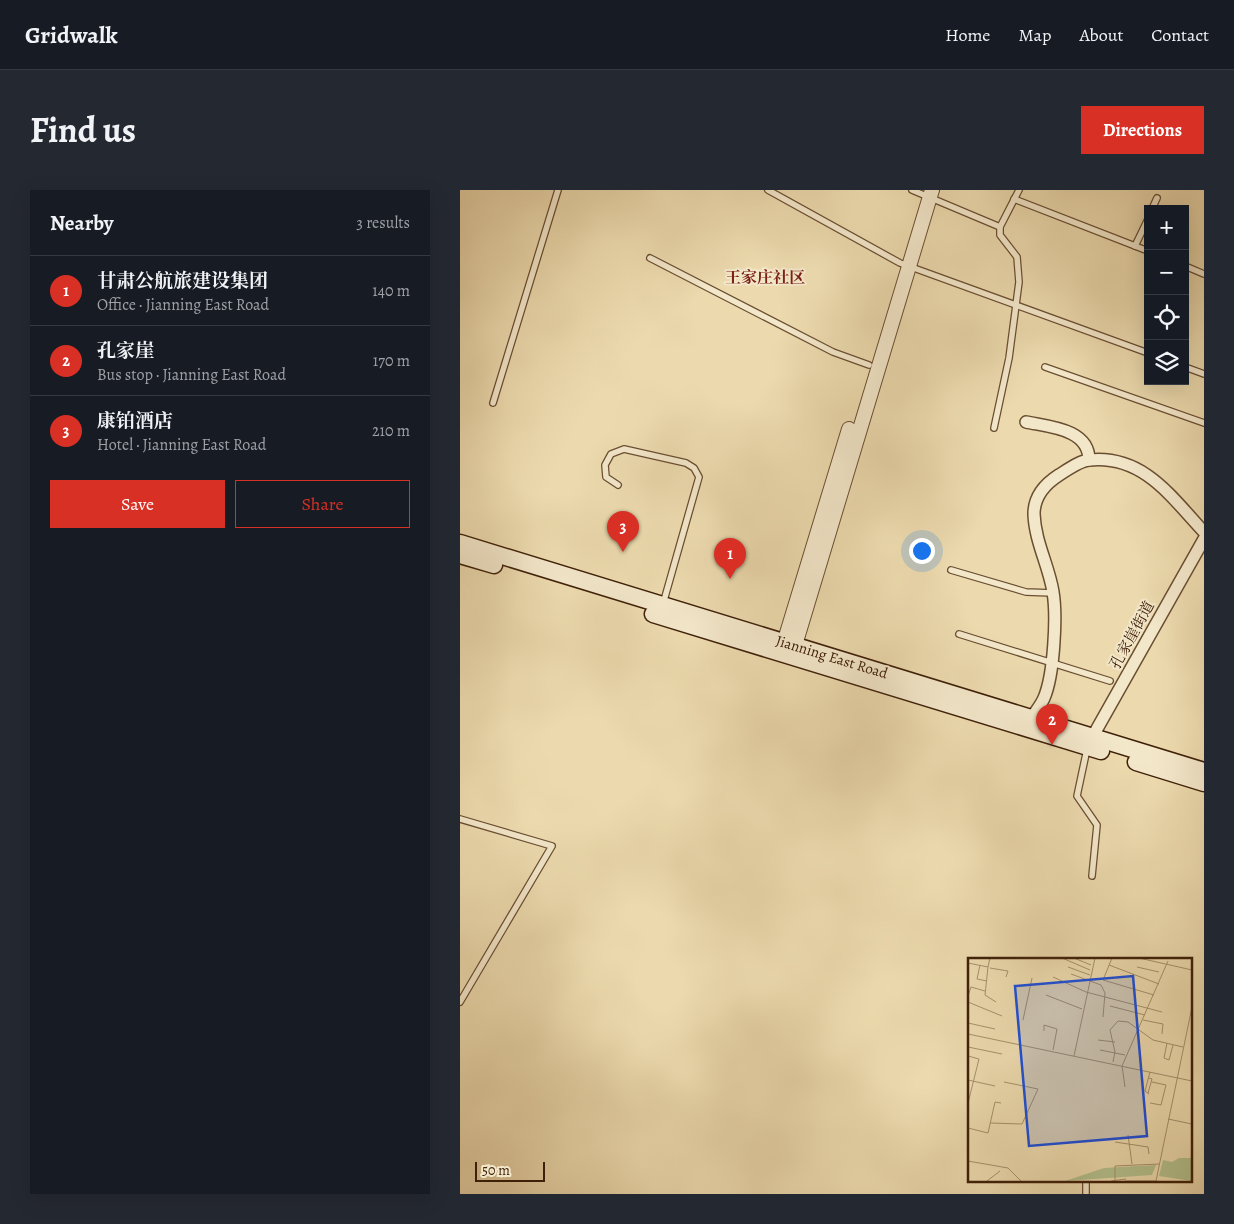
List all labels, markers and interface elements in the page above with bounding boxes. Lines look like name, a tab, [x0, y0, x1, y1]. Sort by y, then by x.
text: Gridwalk	[25, 19, 118, 51]
text: Home	[945, 23, 990, 47]
text: Map	[1018, 23, 1051, 47]
text: About	[1079, 23, 1123, 47]
text: Contact	[1151, 23, 1209, 47]
text: Find us	[30, 106, 136, 154]
button: Directions	[1081, 106, 1204, 154]
map controls	[1144, 205, 1189, 385]
button: +	[1144, 205, 1189, 250]
text: Nearby	[50, 209, 113, 237]
text: 3 results	[356, 212, 410, 234]
button: −	[1144, 250, 1189, 295]
district label: 王家庄社区	[725, 267, 805, 289]
text: 甘肃公航旅建设集团	[97, 268, 268, 294]
text: 1	[63, 280, 69, 302]
text: 140 m	[372, 280, 410, 302]
text: Office · Jianning East Road	[97, 294, 269, 316]
button: locate	[1144, 295, 1189, 340]
text: 孔家崖	[97, 338, 154, 364]
button: layers	[1144, 340, 1189, 385]
text: 2	[62, 350, 70, 372]
text: 170 m	[373, 350, 410, 372]
text: Bus stop · Jianning East Road	[97, 364, 286, 386]
text: 康铂酒店	[97, 408, 173, 434]
text: 3	[63, 420, 69, 442]
text: 210 m	[372, 420, 410, 442]
text: Hotel · Jianning East Road	[97, 434, 266, 456]
button: Save	[50, 480, 225, 528]
button: Share	[235, 480, 410, 528]
pin: 3	[607, 511, 639, 552]
pin: 1	[714, 538, 746, 579]
your location	[909, 538, 935, 564]
street label: 孔家崖街道	[1105, 597, 1159, 673]
street label: Jianning East Road	[774, 630, 891, 684]
pin: 2	[1036, 704, 1068, 745]
inset map	[968, 958, 1192, 1182]
scale bar	[475, 1159, 545, 1182]
text: 50 m	[482, 1161, 510, 1180]

